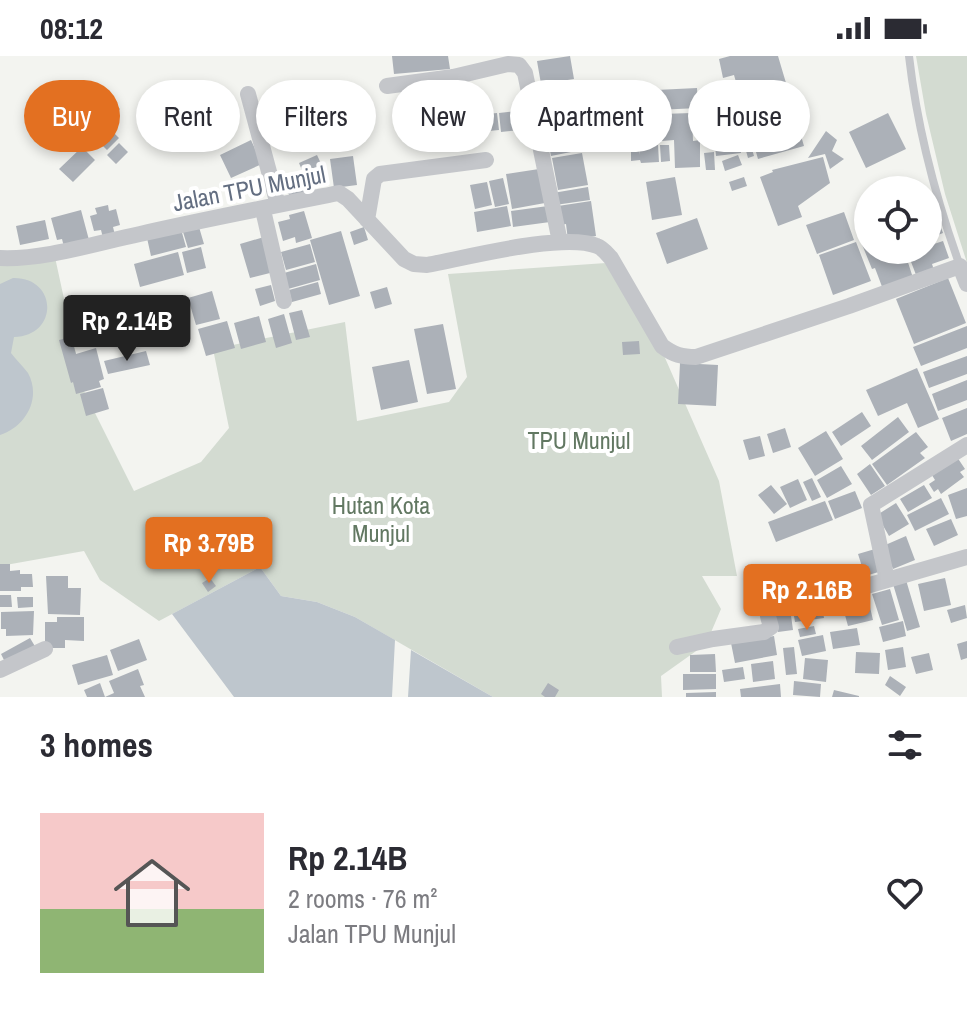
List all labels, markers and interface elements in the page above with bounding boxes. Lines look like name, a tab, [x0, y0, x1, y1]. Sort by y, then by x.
text: 08:12	[40, 8, 103, 48]
chip: Buy	[24, 80, 120, 152]
chip: Rent	[136, 80, 240, 152]
chip: Filters	[256, 80, 376, 152]
chip: New	[392, 80, 494, 152]
chip: Apartment	[510, 80, 672, 152]
chip: House	[688, 80, 810, 152]
street label: Jalan TPU Munjul	[170, 158, 328, 218]
map controls	[854, 176, 942, 264]
button: locate	[854, 176, 942, 264]
pin: Rp 2.14B	[44, 295, 210, 363]
text: Rp 2.14B	[81, 303, 173, 338]
park label: TPU Munjul	[528, 424, 630, 456]
park label: Hutan Kota Munjul	[332, 489, 430, 549]
pin: Rp 3.79B	[126, 517, 292, 585]
text: Rp 3.79B	[163, 525, 255, 560]
pin: Rp 2.16B	[724, 564, 890, 632]
text: Rp 2.16B	[761, 572, 853, 607]
text: 3 homes	[40, 722, 153, 768]
icon: filters	[883, 723, 927, 767]
text: Rp 2.14B	[288, 835, 407, 881]
icon: home	[104, 845, 200, 941]
icon: heart	[883, 871, 927, 915]
text: 2 rooms · 76 m²	[288, 881, 437, 916]
text: Jalan TPU Munjul	[288, 916, 456, 951]

